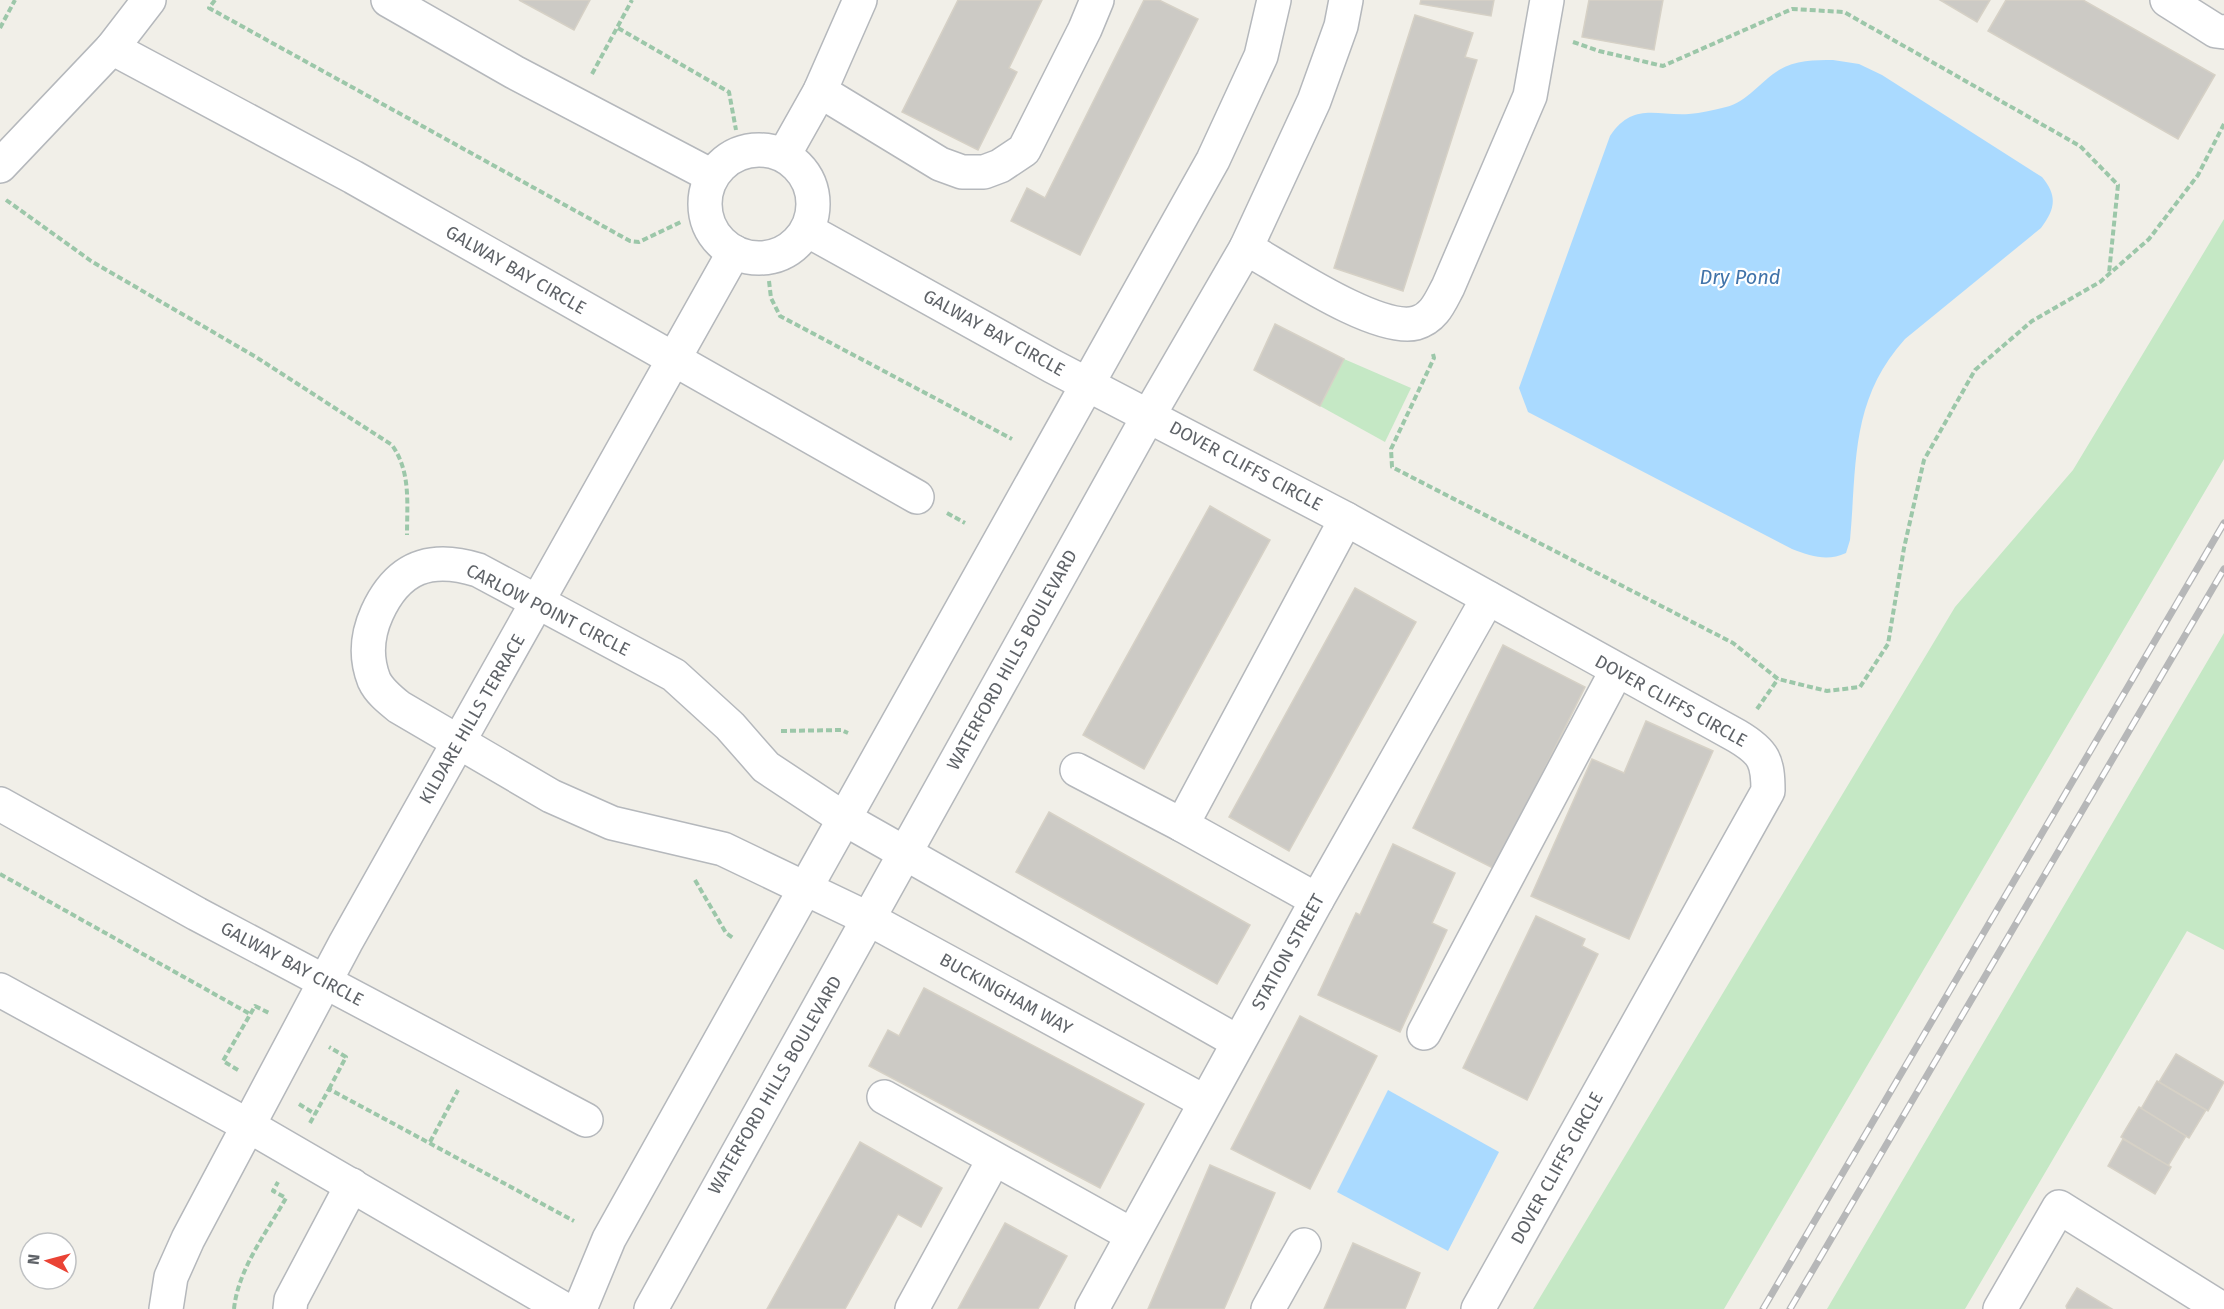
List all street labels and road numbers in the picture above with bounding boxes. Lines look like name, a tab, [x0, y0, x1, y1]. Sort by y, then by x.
street label: GALWAY BAY CIRCLE	[442, 221, 590, 319]
street label: GALWAY BAY CIRCLE	[919, 285, 1069, 381]
street label: DOVER CLIFFS CIRCLE	[1166, 416, 1326, 516]
street label: WATERFORD HILLS BOULEVARD	[942, 546, 1082, 774]
street label: CARLOW POINT CIRCLE	[462, 559, 634, 661]
street label: KILDARE HILLS TERRACE	[414, 630, 530, 808]
street label: DOVER CLIFFS CIRCLE	[1591, 650, 1751, 752]
street label: STATION STREET	[1247, 889, 1329, 1014]
street label: GALWAY BAY CIRCLE	[217, 917, 367, 1011]
street label: BUCKINGHAM WAY	[936, 948, 1076, 1040]
street label: WATERFORD HILLS BOULEVARD	[703, 972, 847, 1198]
street label: DOVER CLIFFS CIRCLE	[1506, 1088, 1608, 1248]

